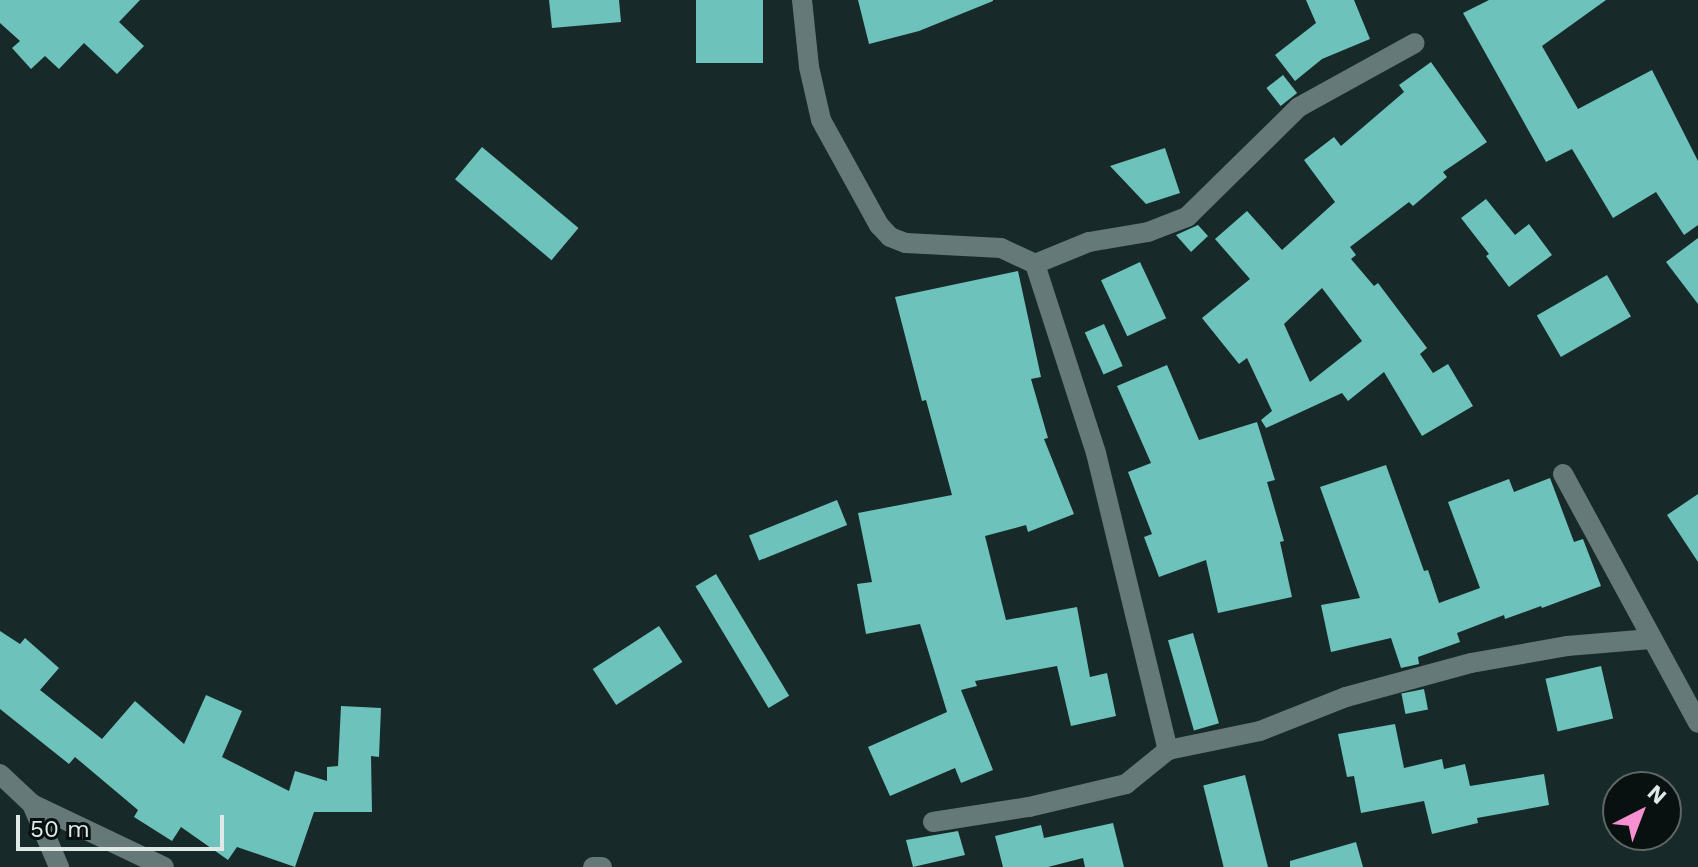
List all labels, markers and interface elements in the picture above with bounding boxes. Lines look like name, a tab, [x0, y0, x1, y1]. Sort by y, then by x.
north arrow	[1602, 771, 1682, 851]
text: N	[1643, 780, 1671, 809]
scale bar	[20, 799, 228, 849]
text: 50 m	[30, 815, 90, 843]

